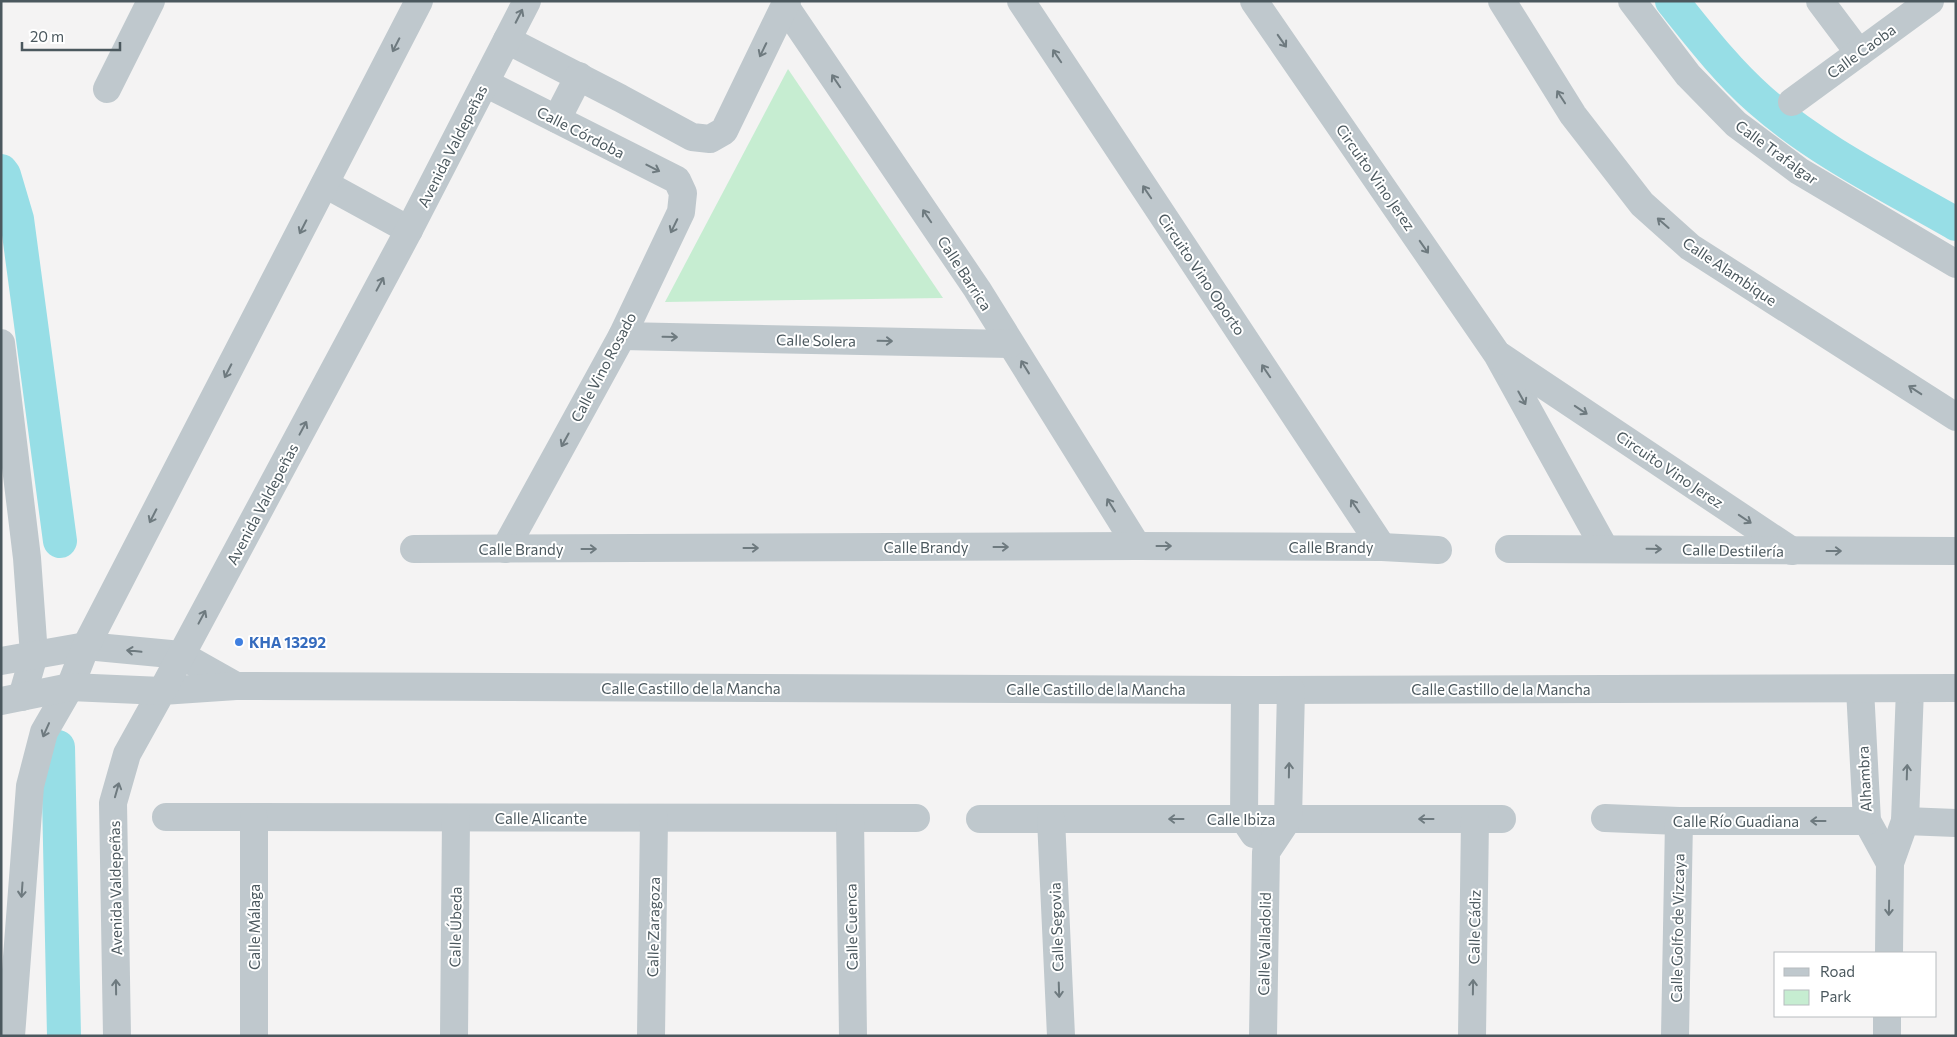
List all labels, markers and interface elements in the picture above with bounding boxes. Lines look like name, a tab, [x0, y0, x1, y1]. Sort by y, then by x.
one-way arrow	[515, 9, 525, 24]
scale bar	[22, 20, 120, 52]
street label: Calle Caoba	[1823, 20, 1899, 82]
text: 20 m	[30, 27, 64, 45]
one-way arrow	[1277, 34, 1287, 48]
one-way arrow	[391, 37, 401, 52]
one-way arrow	[758, 42, 768, 57]
one-way arrow	[1052, 49, 1062, 63]
one-way arrow	[831, 75, 841, 89]
street label: Avenida Valdepeñas	[413, 82, 491, 210]
one-way arrow	[1556, 91, 1566, 105]
street label: Calle Córdoba	[534, 102, 628, 162]
street label: Calle Trafalgar	[1732, 116, 1822, 188]
street label: Circuito Vino Jerez	[1333, 120, 1419, 234]
one-way arrow	[646, 163, 661, 173]
one-way arrow	[1142, 185, 1152, 199]
one-way arrow	[922, 209, 932, 223]
street label: Circuito Vino Oporto	[1155, 210, 1249, 338]
one-way arrow	[669, 218, 678, 233]
one-way arrow	[1657, 218, 1670, 229]
one-way arrow	[298, 219, 307, 234]
street label: Calle Barrica	[934, 232, 996, 314]
street label: Calle Alambique	[1680, 233, 1780, 309]
one-way arrow	[1419, 240, 1429, 254]
one-way arrow	[375, 277, 385, 292]
street label: Calle Vino Rosado	[566, 309, 640, 425]
street label: Calle Solera	[776, 330, 856, 350]
one-way arrow	[662, 332, 678, 341]
one-way arrow	[876, 336, 893, 346]
one-way arrow	[1019, 360, 1030, 374]
one-way arrow	[223, 364, 233, 379]
one-way arrow	[1260, 364, 1271, 378]
one-way arrow	[1908, 385, 1922, 395]
one-way arrow	[1517, 391, 1527, 405]
one-way arrow	[1574, 405, 1588, 415]
one-way arrow	[298, 420, 308, 435]
street label: Circuito Vino Jerez	[1613, 426, 1727, 512]
one-way arrow	[559, 432, 569, 446]
street label: Avenida Valdepeñas	[222, 440, 302, 568]
one-way arrow	[1106, 498, 1116, 512]
one-way arrow	[1350, 500, 1360, 514]
one-way arrow	[148, 508, 157, 523]
one-way arrow	[1738, 514, 1752, 524]
street label: Calle Brandy	[884, 538, 969, 556]
street label: Calle Brandy	[1289, 538, 1374, 556]
street label: Calle Brandy	[479, 540, 564, 558]
street label: Calle Destilería	[1682, 540, 1784, 560]
one-way arrow	[1155, 541, 1171, 551]
one-way arrow	[992, 542, 1009, 552]
one-way arrow	[742, 543, 759, 553]
one-way arrow	[580, 544, 596, 554]
one-way arrow	[1646, 544, 1662, 554]
one-way arrow	[1826, 546, 1842, 556]
one-way arrow	[197, 610, 207, 625]
place label: KHA 13292	[249, 633, 326, 651]
marker: KHA 13292	[233, 636, 245, 648]
one-way arrow	[126, 646, 142, 656]
street label: Calle Castillo de la Mancha	[601, 679, 781, 697]
street label: Calle Castillo de la Mancha	[1006, 680, 1186, 698]
street label: Calle Castillo de la Mancha	[1411, 680, 1591, 698]
one-way arrow	[41, 722, 51, 737]
street label: Alhambra	[1853, 745, 1875, 813]
one-way arrow	[1285, 763, 1294, 779]
one-way arrow	[1902, 764, 1911, 780]
one-way arrow	[112, 782, 122, 798]
street label: Calle Alicante	[495, 809, 587, 827]
street label: Calle Ibiza	[1207, 810, 1275, 828]
street label: Calle Río Guadiana	[1673, 812, 1799, 830]
one-way arrow	[1168, 814, 1184, 824]
one-way arrow	[1418, 814, 1434, 824]
one-way arrow	[1810, 816, 1826, 826]
street label: Avenida Valdepeñas	[105, 820, 125, 956]
street label: Calle Golfo de Vizcaya	[1667, 853, 1687, 1003]
street label: Calle Zaragoza	[643, 877, 663, 977]
one-way arrow	[18, 881, 27, 897]
street label: Calle Segovia	[1045, 882, 1067, 972]
street label: Calle Cuenca	[841, 883, 861, 971]
street label: Calle Málaga	[245, 884, 263, 970]
street label: Calle Úbeda	[444, 886, 465, 968]
street label: Calle Cádiz	[1464, 890, 1484, 964]
street label: Calle Valladolid	[1254, 892, 1274, 996]
one-way arrow	[1885, 900, 1894, 916]
legend	[1774, 952, 1937, 1017]
text: Road	[1820, 962, 1855, 980]
one-way arrow	[111, 979, 121, 996]
one-way arrow	[1468, 979, 1478, 996]
one-way arrow	[1054, 982, 1063, 998]
text: Park	[1820, 987, 1851, 1005]

